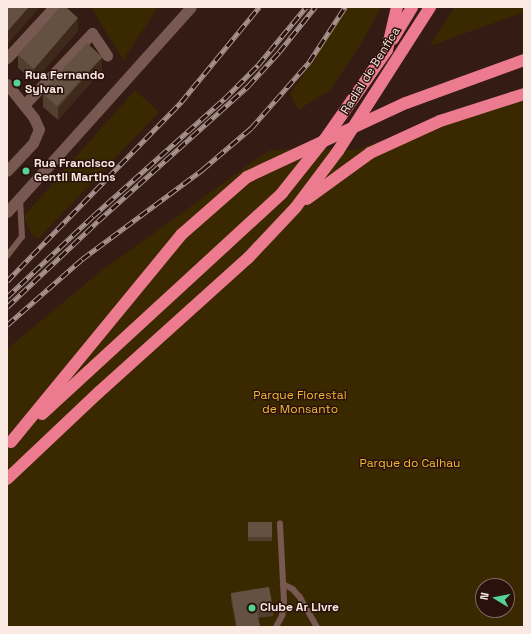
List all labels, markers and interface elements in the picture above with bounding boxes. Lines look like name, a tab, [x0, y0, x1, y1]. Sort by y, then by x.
street label: Radial de Benfica	[338, 25, 404, 117]
place label: Rua Fernando Sylvan	[25, 69, 105, 97]
marker: Rua Fernando Sylvan	[12, 78, 22, 88]
place label: Rua Francisco Gentil Martins	[34, 157, 116, 185]
marker: Rua Francisco Gentil Martins	[21, 166, 31, 176]
park label: Parque Florestal de Monsanto	[253, 389, 347, 417]
park label: Parque do Calhau	[360, 457, 460, 471]
north arrow	[475, 578, 515, 618]
text: N	[477, 591, 492, 601]
place label: Clube Ar Livre	[260, 601, 339, 615]
marker: Clube Ar Livre	[247, 603, 257, 613]

